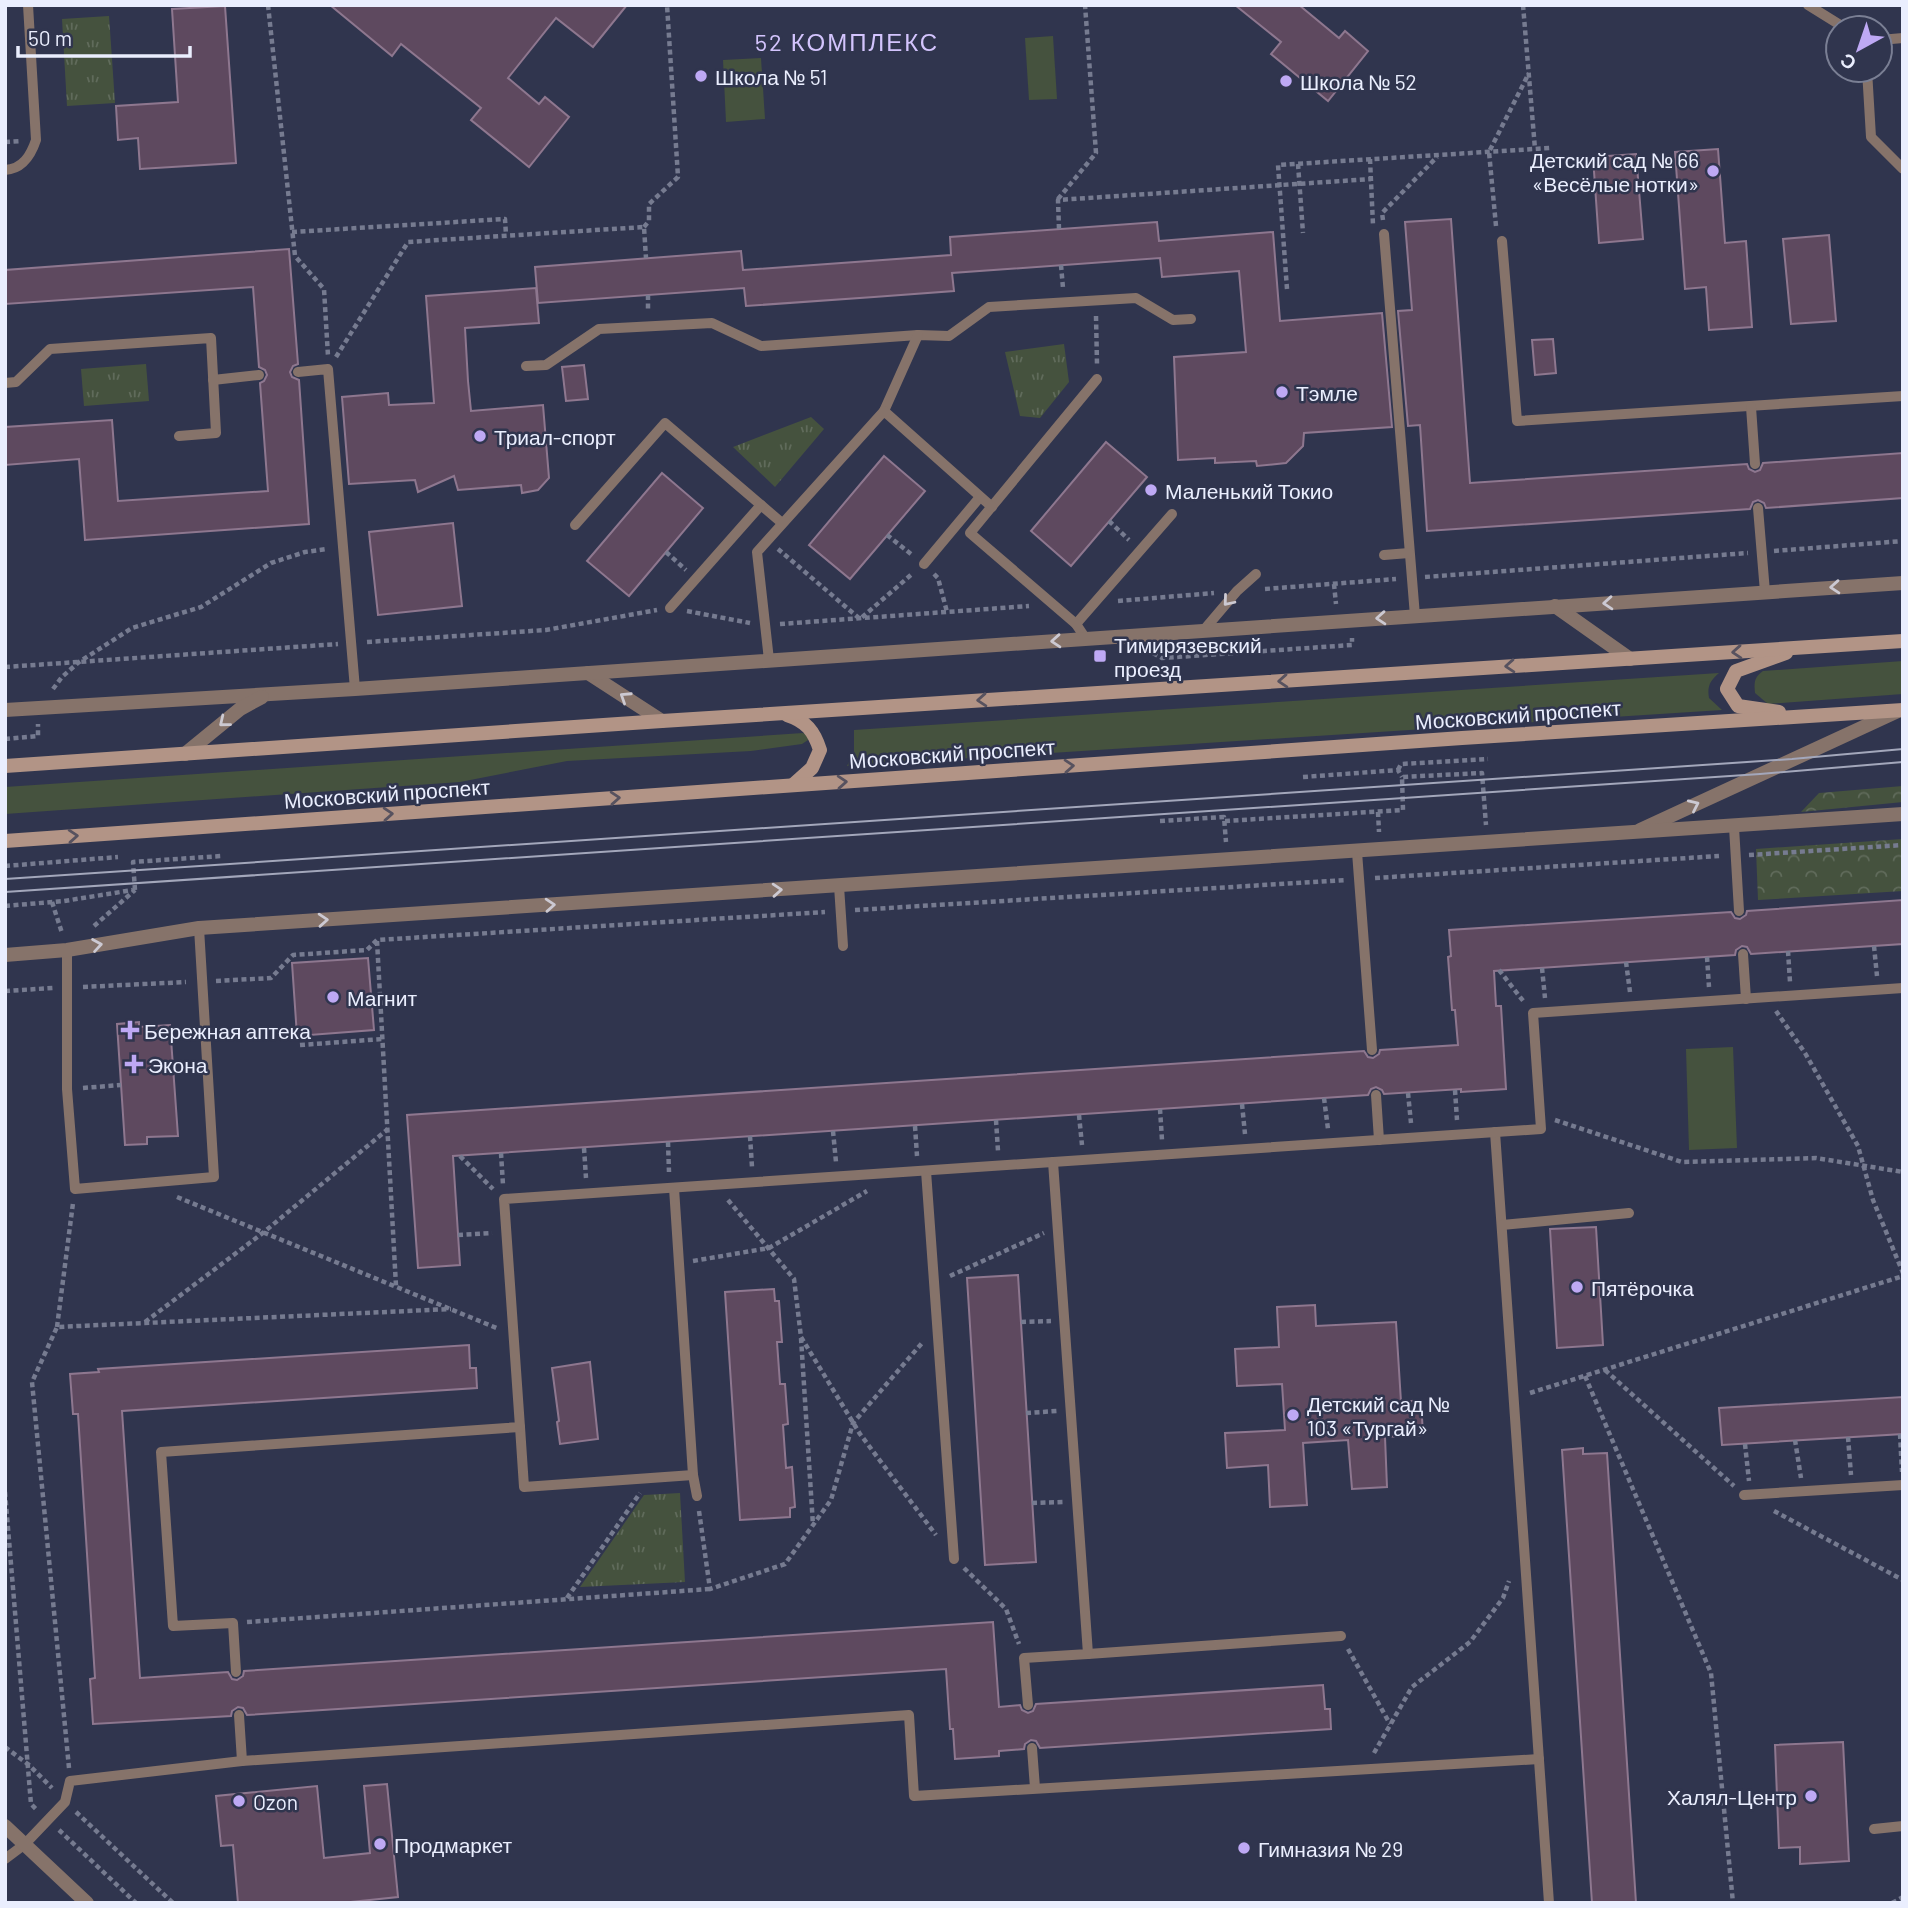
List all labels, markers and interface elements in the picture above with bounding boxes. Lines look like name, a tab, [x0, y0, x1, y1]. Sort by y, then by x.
scale bar	[18, 14, 189, 58]
north arrow	[1824, 14, 1894, 84]
text: 50 m	[28, 25, 72, 50]
district label: 52 КОМПЛЕКС	[755, 27, 939, 56]
text: С	[1835, 49, 1860, 76]
place label: Школа № 51	[715, 64, 827, 89]
marker: Школа № 51	[693, 68, 709, 84]
place label: Школа № 52	[1300, 69, 1417, 94]
marker: Школа № 52	[1278, 73, 1294, 89]
place label: Детский сад № 66 «Весёлые нотки»	[1530, 147, 1699, 196]
marker: Детский сад № 66 «Весёлые нотки»	[1705, 163, 1721, 179]
place label: Тэмле	[1296, 380, 1358, 405]
marker: Тэмле	[1274, 384, 1290, 400]
place label: Триал-спорт	[494, 424, 616, 449]
marker: Триал-спорт	[472, 428, 488, 444]
place label: Маленький Токио	[1165, 478, 1333, 503]
marker: Маленький Токио	[1143, 482, 1159, 498]
one-way arrow	[1829, 579, 1840, 594]
one-way arrow	[1224, 593, 1237, 606]
one-way arrow	[1602, 595, 1613, 610]
one-way arrow	[1375, 611, 1386, 626]
place label: Тимирязевский проезд	[1114, 632, 1262, 681]
one-way arrow	[1050, 633, 1061, 648]
one-way arrow	[1731, 644, 1742, 659]
marker: Тимирязевский проезд	[1092, 648, 1108, 664]
one-way arrow	[1504, 659, 1515, 674]
one-way arrow	[1277, 673, 1288, 688]
one-way arrow	[620, 692, 633, 705]
one-way arrow	[977, 692, 988, 707]
street label: Московский проспект	[1414, 694, 1622, 734]
one-way arrow	[219, 714, 232, 726]
street label: Московский проспект	[848, 733, 1056, 773]
one-way arrow	[1064, 758, 1075, 773]
street label: Московский проспект	[283, 773, 491, 813]
one-way arrow	[837, 774, 848, 789]
one-way arrow	[610, 790, 621, 805]
one-way arrow	[1687, 799, 1699, 813]
one-way arrow	[383, 807, 394, 822]
one-way arrow	[68, 829, 79, 844]
one-way arrow	[772, 883, 783, 898]
one-way arrow	[545, 898, 556, 913]
one-way arrow	[318, 913, 329, 928]
one-way arrow	[92, 938, 103, 953]
place label: Магнит	[347, 985, 417, 1010]
marker: Магнит	[325, 989, 341, 1005]
place label: Бережная аптека	[144, 1018, 311, 1043]
marker: Бережная аптека	[122, 1022, 138, 1038]
place label: Экона	[148, 1052, 208, 1077]
marker: Экона	[126, 1056, 142, 1072]
place label: Пятёрочка	[1591, 1275, 1694, 1300]
marker: Пятёрочка	[1569, 1279, 1585, 1295]
place label: Детский сад № 103 «Тургай»	[1307, 1391, 1450, 1440]
marker: Детский сад № 103 «Тургай»	[1285, 1407, 1301, 1423]
place label: Халял-Центр	[1667, 1784, 1797, 1809]
marker: Халял-Центр	[1803, 1788, 1819, 1804]
place label: Ozon	[253, 1789, 298, 1814]
marker: Ozon	[231, 1793, 247, 1809]
place label: Продмаркет	[394, 1832, 512, 1857]
marker: Продмаркет	[372, 1836, 388, 1852]
place label: Гимназия № 29	[1258, 1836, 1403, 1861]
marker: Гимназия № 29	[1236, 1840, 1252, 1856]

